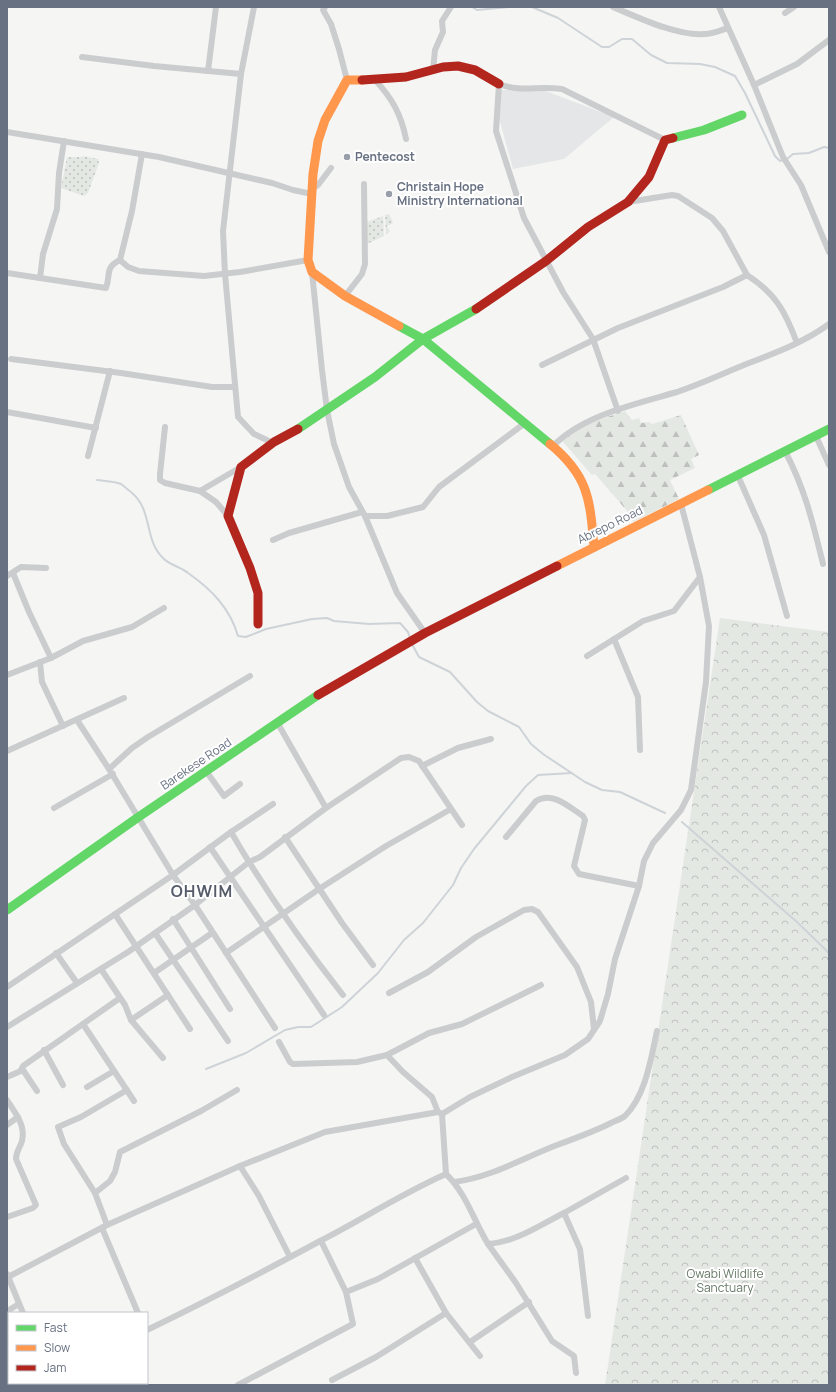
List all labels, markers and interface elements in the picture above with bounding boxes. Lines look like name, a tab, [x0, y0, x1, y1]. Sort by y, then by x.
place label: Pentecost	[355, 148, 415, 165]
marker: Pentecost	[342, 152, 352, 162]
place label: Christain Hope Ministry International	[397, 178, 523, 209]
marker: Christain Hope Ministry International	[384, 189, 394, 199]
street label: Abrepo Road	[574, 501, 645, 548]
street label: Barekese Road	[157, 734, 235, 794]
district label: OHWIM	[171, 880, 233, 902]
park label: Owabi Wildlife Sanctuary	[687, 1265, 763, 1296]
legend	[8, 1312, 148, 1384]
text: Fast	[44, 1319, 68, 1336]
text: Slow	[44, 1339, 70, 1356]
text: Jam	[44, 1359, 66, 1376]

